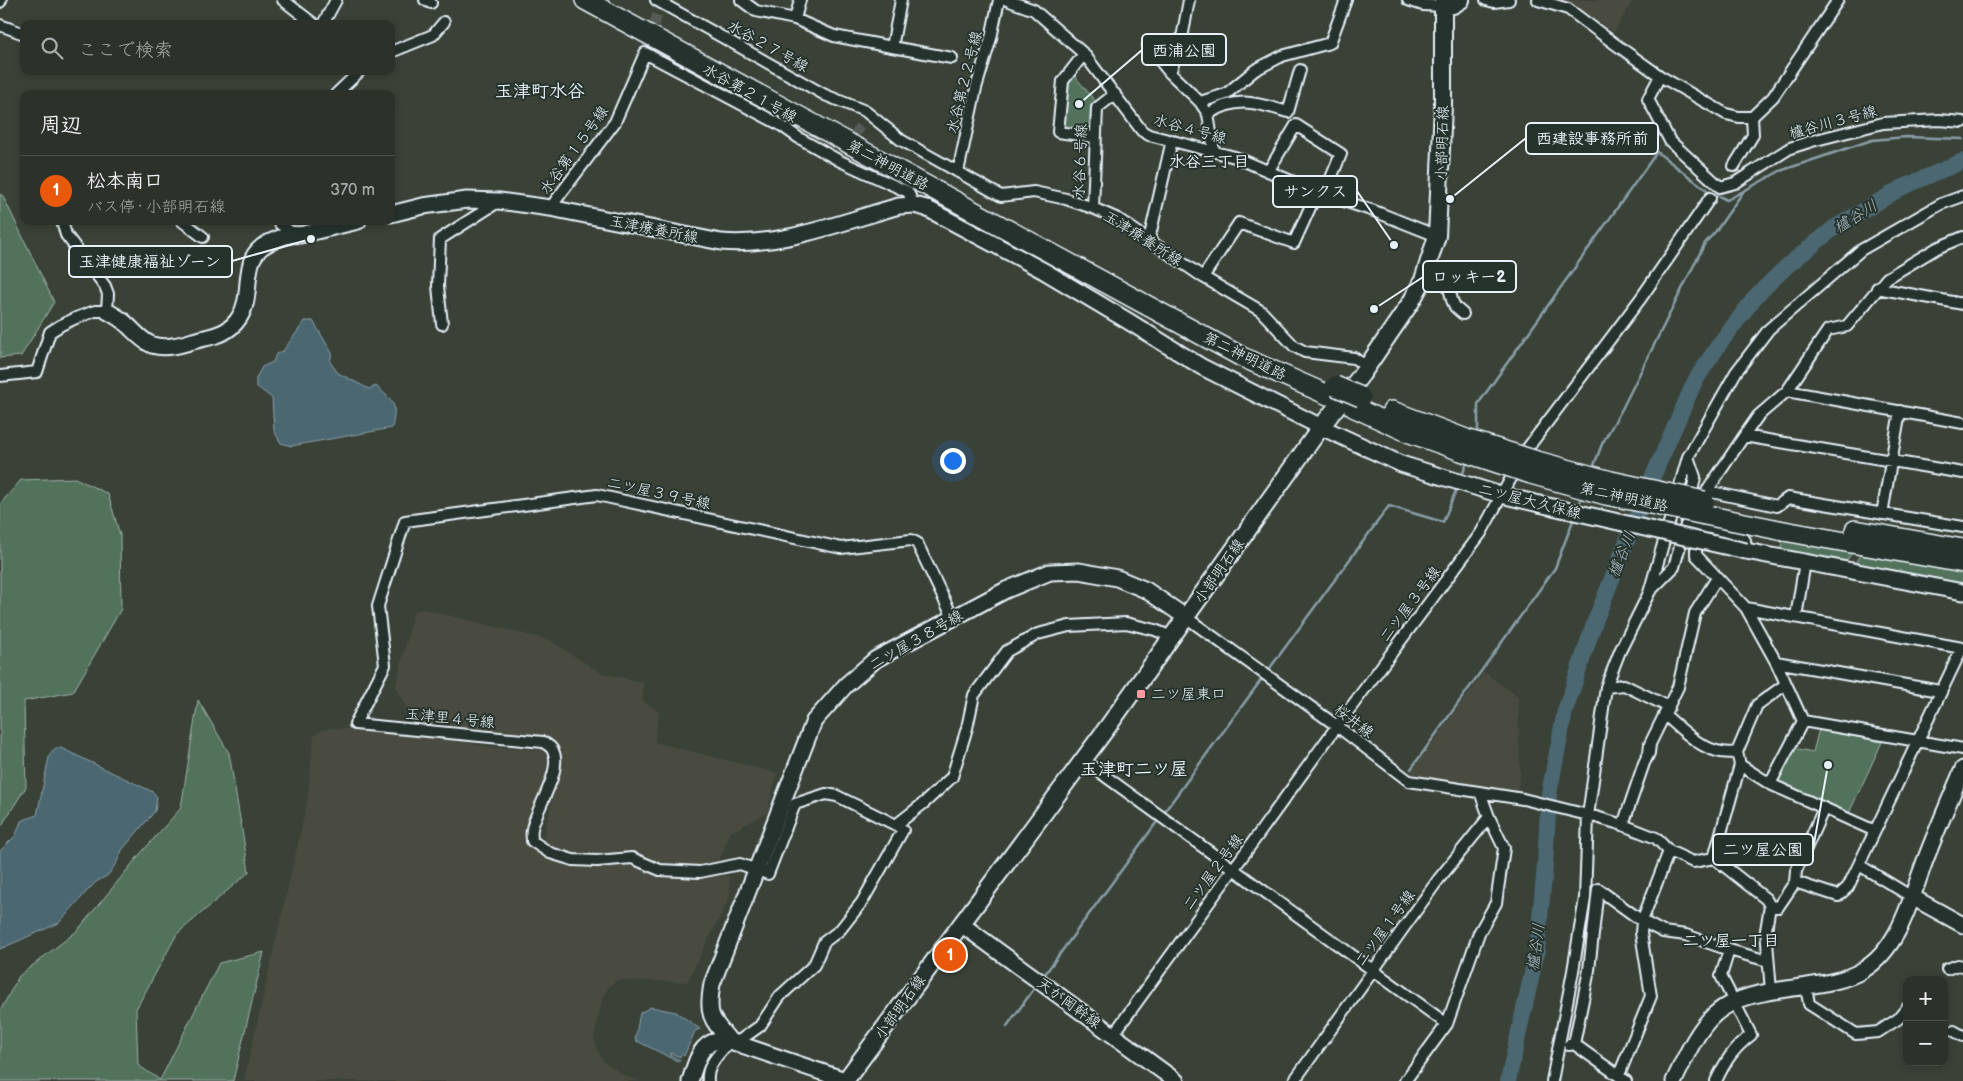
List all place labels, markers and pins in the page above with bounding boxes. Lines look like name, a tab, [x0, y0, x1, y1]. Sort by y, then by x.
callout: 西浦公園	[1142, 34, 1226, 65]
callout: 西建設事務所前	[1526, 123, 1658, 154]
callout: サンクス	[1273, 176, 1357, 207]
callout: 玉津健康福祉ゾーン	[69, 246, 232, 277]
callout: ロッキー2	[1423, 261, 1516, 292]
place label: 二ツ屋東口	[1151, 685, 1226, 704]
marker: 二ツ屋東口	[1135, 688, 1147, 700]
callout: 二ツ屋公園	[1713, 834, 1813, 865]
pin: 1	[934, 936, 966, 974]

